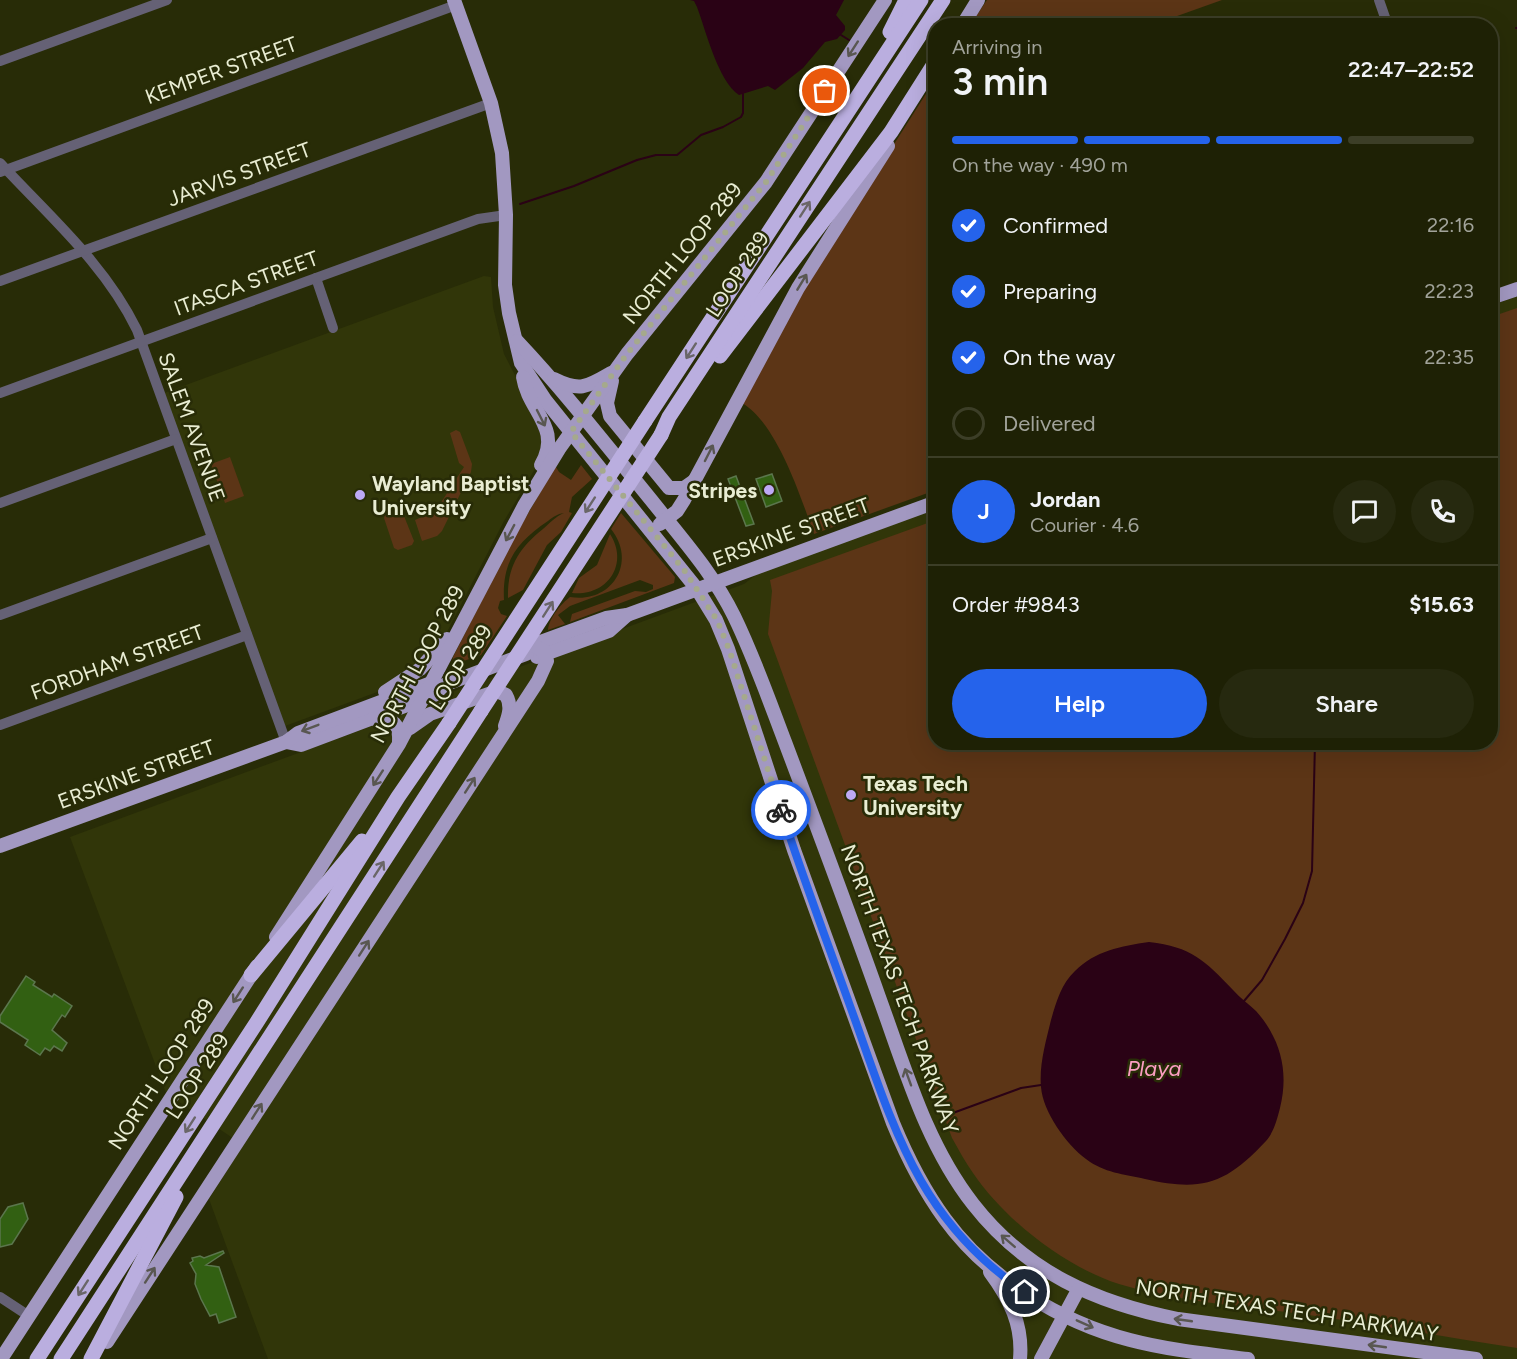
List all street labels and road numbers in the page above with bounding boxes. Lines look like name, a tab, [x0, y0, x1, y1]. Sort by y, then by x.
street label: KEMPER STREET	[142, 31, 301, 109]
street label: JARVIS STREET	[164, 136, 314, 211]
street label: NORTH LOOP 289	[617, 177, 747, 329]
street label: LOOP 289	[700, 226, 774, 322]
street label: ITASCA STREET	[170, 245, 322, 321]
street label: SALEM AVENUE	[153, 349, 231, 505]
street label: ERSKINE STREET	[709, 492, 873, 572]
street label: NORTH LOOP 289	[365, 581, 469, 747]
street label: FORDHAM STREET	[27, 619, 207, 705]
street label: LOOP 289	[423, 619, 497, 715]
street label: ERSKINE STREET	[54, 734, 218, 814]
street label: NORTH TEXAS TECH PARKWAY	[836, 841, 964, 1137]
street label: NORTH LOOP 289	[103, 994, 219, 1154]
street label: LOOP 289	[160, 1028, 234, 1124]
street label: NORTH TEXAS TECH PARKWAY	[1134, 1274, 1440, 1346]

